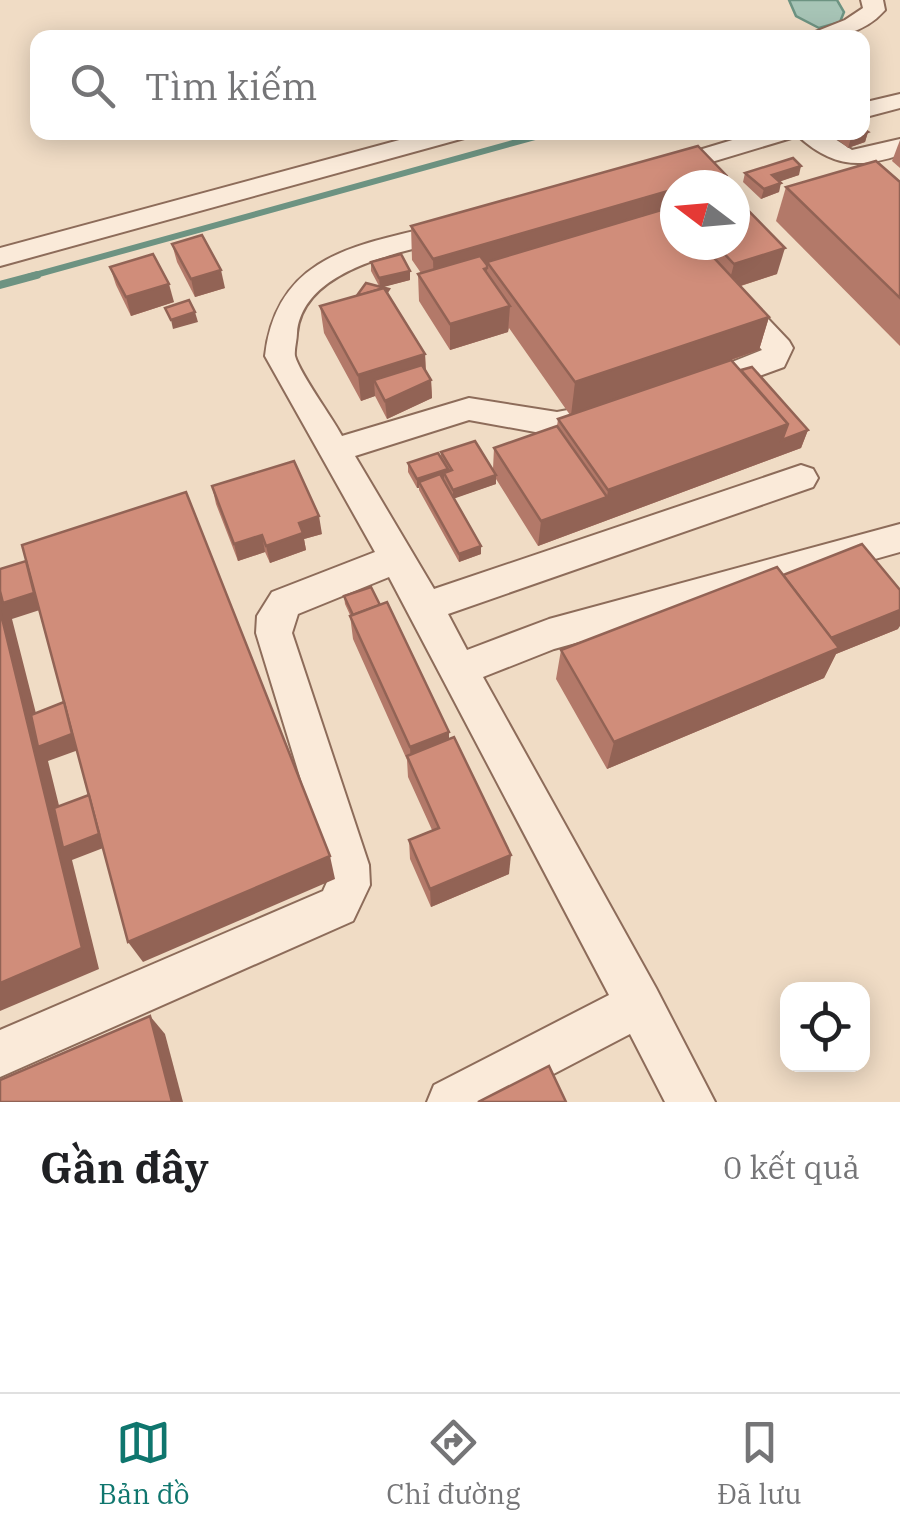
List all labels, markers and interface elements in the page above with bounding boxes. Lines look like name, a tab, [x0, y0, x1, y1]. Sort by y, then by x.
search box	[30, 30, 870, 140]
icon: search	[65, 58, 120, 113]
text: Tìm kiếm	[145, 61, 318, 110]
north arrow	[660, 170, 750, 260]
map controls	[780, 982, 870, 1072]
button: locate	[780, 982, 870, 1072]
text: Gần đây	[40, 1140, 209, 1195]
text: 0 kết quả	[723, 1146, 860, 1188]
tab: Bản đồ	[98, 1415, 190, 1512]
tab: Chỉ đường	[386, 1415, 520, 1512]
tab: Đã lưu	[717, 1415, 802, 1512]

